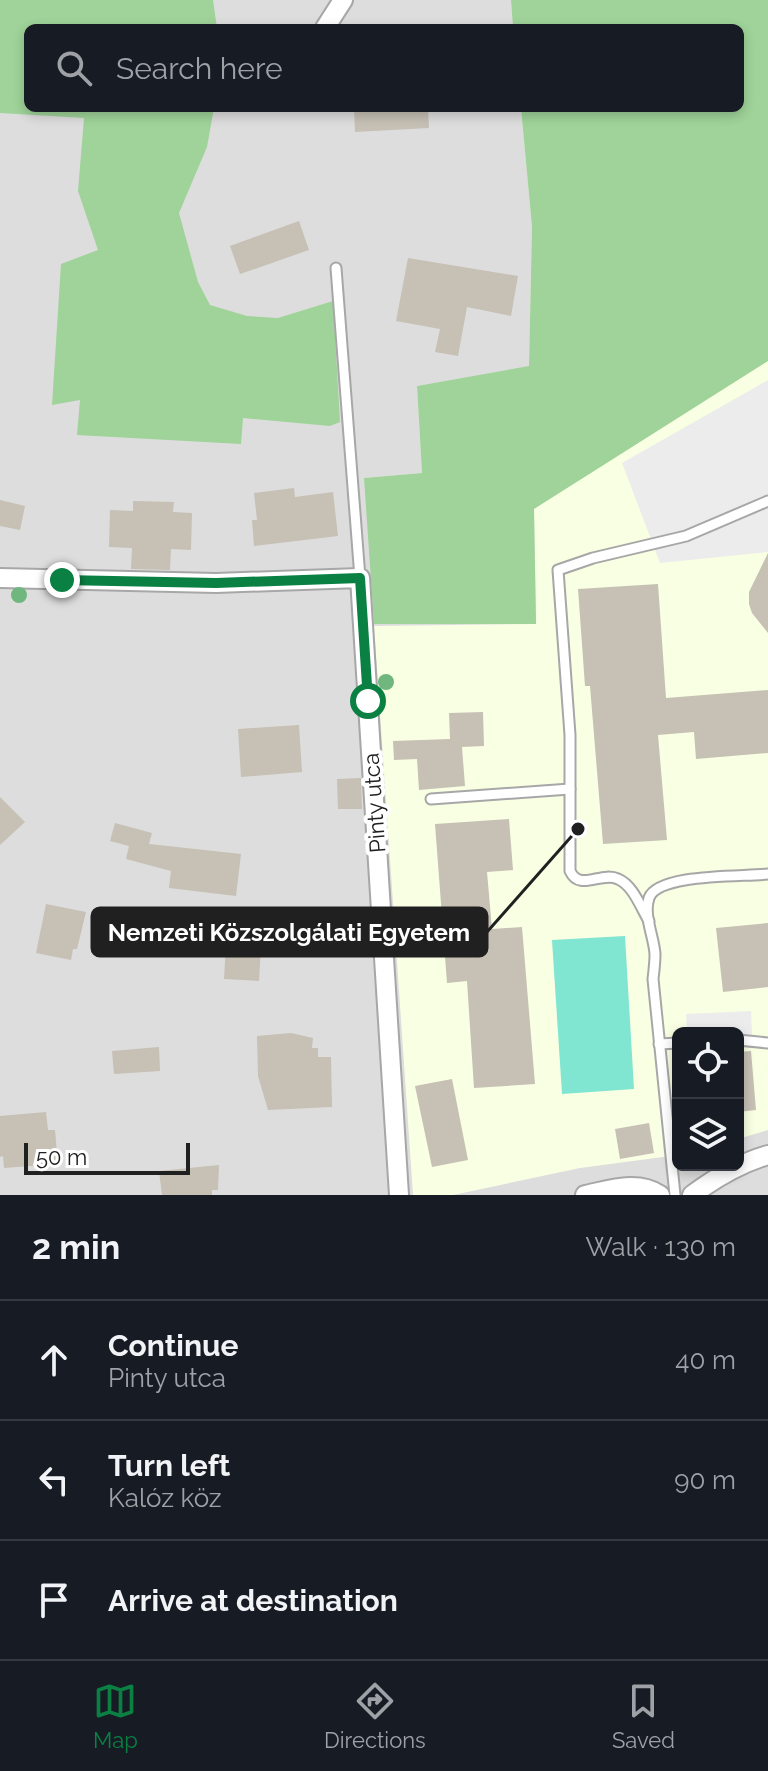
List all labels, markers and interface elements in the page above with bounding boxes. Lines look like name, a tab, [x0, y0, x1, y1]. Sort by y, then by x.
search box	[24, 24, 744, 112]
icon: search	[52, 46, 96, 90]
text: Search here	[116, 51, 283, 86]
route end	[44, 562, 80, 598]
route start	[350, 683, 386, 719]
street label: Pinty utca	[358, 752, 390, 854]
callout: Nemzeti Közszolgálati Egyetem	[92, 908, 487, 956]
text: Nemzeti Közszolgálati Egyetem	[108, 918, 470, 947]
map controls	[672, 1027, 744, 1171]
button: locate	[672, 1027, 744, 1099]
button: layers	[672, 1099, 744, 1171]
scale bar	[24, 1139, 190, 1175]
text: 50 m	[36, 1144, 87, 1170]
text: 2 min	[32, 1227, 120, 1267]
text: Walk · 130 m	[586, 1232, 736, 1262]
text: Continue	[108, 1328, 239, 1363]
icon: ahead	[32, 1338, 76, 1382]
text: 40 m	[675, 1345, 736, 1375]
text: Pinty utca	[108, 1363, 226, 1393]
text: Turn left	[108, 1448, 230, 1483]
icon: left	[32, 1458, 76, 1502]
text: 90 m	[674, 1465, 736, 1495]
text: Kalóz köz	[108, 1483, 222, 1513]
icon: arrive	[32, 1578, 76, 1622]
text: Arrive at destination	[108, 1583, 398, 1618]
tab: Map	[93, 1679, 138, 1753]
tab: Directions	[324, 1679, 426, 1753]
tab: Saved	[612, 1679, 675, 1753]

